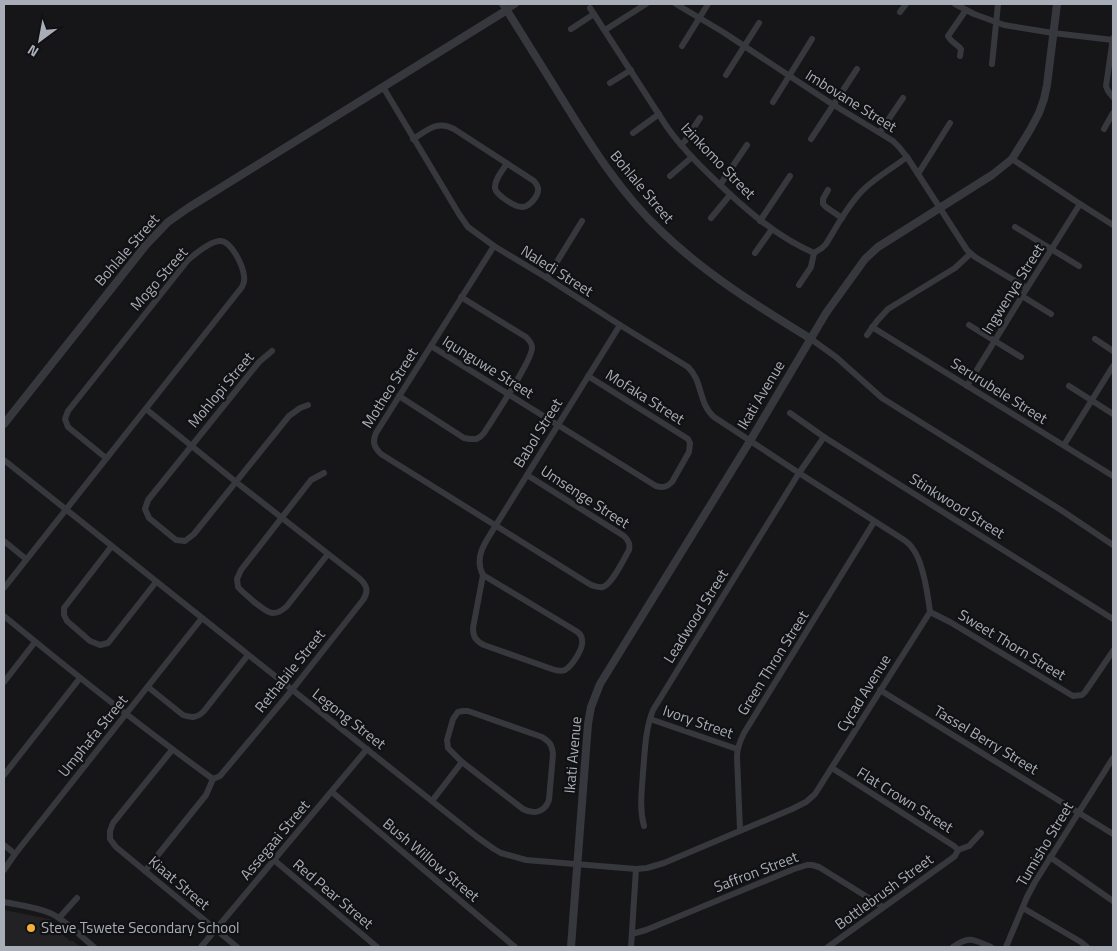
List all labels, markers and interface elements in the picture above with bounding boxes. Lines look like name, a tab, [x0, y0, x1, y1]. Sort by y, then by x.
north arrow	[15, 15, 65, 65]
text: N	[23, 40, 43, 63]
street label: Imbovane Street	[801, 63, 902, 138]
street label: Izinkomo Street	[676, 117, 762, 205]
street label: Bohlale Street	[605, 145, 680, 229]
street label: Bohlale Street	[89, 208, 165, 291]
street label: Ingwenya Street	[976, 238, 1050, 338]
street label: Naledi Street	[516, 239, 599, 302]
street label: Mogo Street	[124, 241, 193, 316]
street label: Iqunguwe Street	[438, 329, 539, 404]
street label: Motheo Street	[356, 342, 424, 432]
street label: Mohlopi Street	[182, 346, 260, 433]
street label: Serurubele Street	[946, 352, 1053, 430]
street label: Ikati Avenue	[731, 356, 790, 434]
street label: Mofaka Street	[601, 363, 690, 430]
street label: Babol Street	[507, 393, 568, 472]
street label: Umsenge Street	[536, 459, 635, 534]
street label: Stinkwood Street	[905, 467, 1010, 545]
street label: Leadwood Street	[657, 564, 734, 667]
street label: Sweet Thorn Street	[954, 603, 1071, 686]
street label: Green Thron Street	[731, 605, 814, 720]
street label: Rethabile Street	[249, 623, 331, 717]
street label: Cycad Avenue	[831, 650, 896, 736]
street label: Legong Street	[308, 682, 392, 755]
street label: Umphafa Street	[52, 689, 134, 782]
street label: Ivory Street	[660, 699, 737, 745]
street label: Tassel Berry Street	[929, 699, 1044, 780]
street label: Ikati Avenue	[558, 716, 587, 794]
street label: Flat Crown Street	[853, 761, 959, 839]
street label: Assegaai Street	[234, 794, 316, 885]
street label: Tumisho Street	[1010, 796, 1079, 891]
street label: Bush Willow Street	[378, 812, 485, 908]
street label: Saffron Street	[710, 845, 802, 898]
street label: Bottlebrush Street	[830, 848, 938, 935]
street label: Kiaat Street	[144, 850, 216, 916]
street label: Red Pear Street	[288, 853, 379, 935]
place label: Steve Tswete Secondary School	[41, 916, 240, 939]
marker: Steve Tswete Secondary School	[25, 922, 37, 934]

